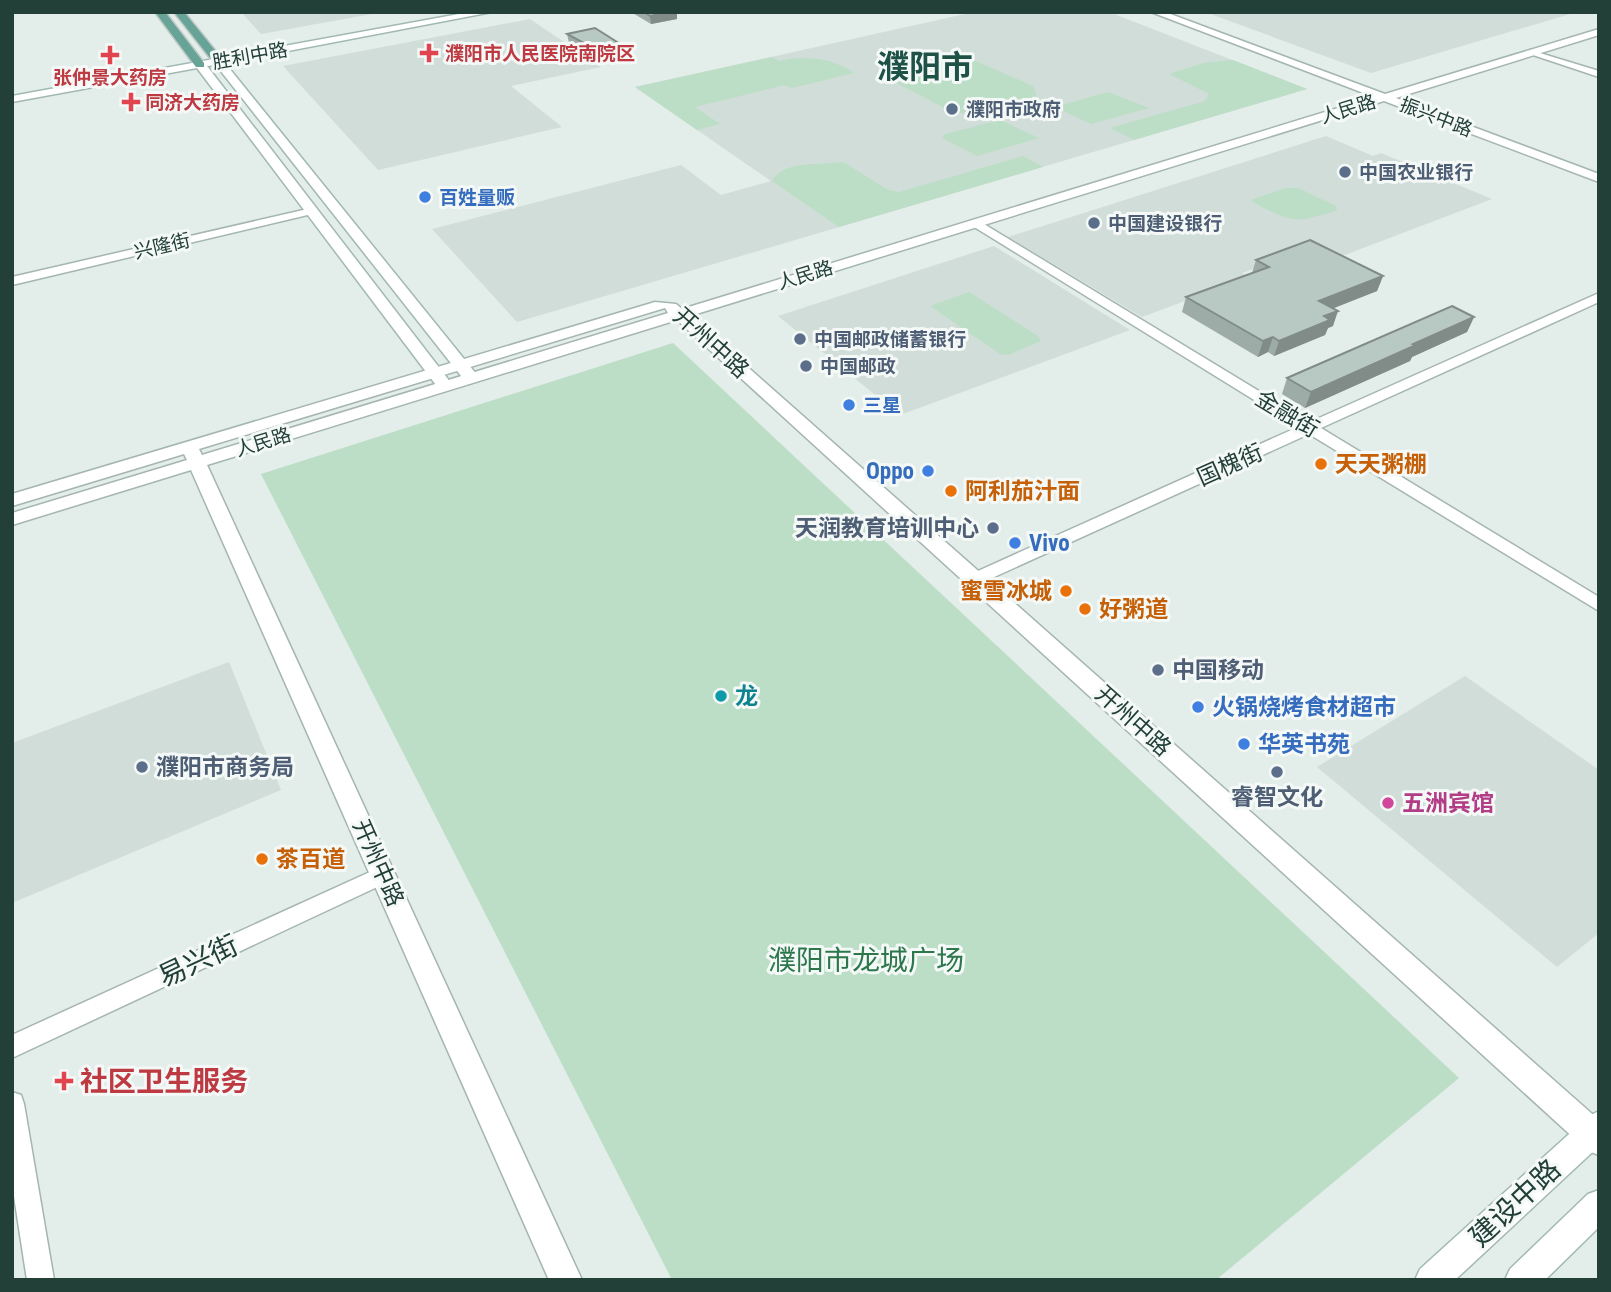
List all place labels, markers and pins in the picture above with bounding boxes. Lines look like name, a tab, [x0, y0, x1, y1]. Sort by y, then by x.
place label: 濮阳市人民医院南院区	[445, 42, 635, 65]
marker: 濮阳市人民医院南院区	[419, 43, 439, 63]
marker: 张仲景大药房	[102, 47, 118, 63]
place label: 张仲景大药房	[53, 66, 167, 89]
place label: 同济大药房	[145, 91, 240, 114]
marker: 同济大药房	[123, 94, 139, 110]
place label: 濮阳市政府	[966, 98, 1061, 121]
marker: 濮阳市政府	[944, 101, 960, 117]
place label: 中国农业银行	[1359, 161, 1473, 184]
marker: 中国农业银行	[1337, 164, 1353, 180]
place label: 百姓量贩	[439, 186, 515, 209]
marker: 百姓量贩	[417, 189, 433, 205]
place label: 中国建设银行	[1108, 212, 1222, 235]
marker: 中国建设银行	[1086, 215, 1102, 231]
place label: 中国邮政储蓄银行	[814, 328, 966, 351]
marker: 中国邮政储蓄银行	[792, 331, 808, 347]
place label: 中国邮政	[820, 355, 896, 378]
marker: 中国邮政	[798, 358, 814, 374]
place label: 三星	[863, 394, 901, 417]
marker: 三星	[841, 397, 857, 413]
place label: 天天粥棚	[1335, 451, 1427, 478]
marker: 天天粥棚	[1313, 456, 1329, 472]
place label: Oppo	[866, 458, 914, 485]
marker: Oppo	[920, 463, 936, 479]
place label: 阿利茄汁面	[965, 478, 1080, 505]
marker: 阿利茄汁面	[943, 483, 959, 499]
place label: 天润教育培训中心	[795, 515, 979, 542]
marker: 天润教育培训中心	[985, 520, 1001, 536]
place label: Vivo	[1029, 530, 1070, 557]
marker: Vivo	[1007, 535, 1023, 551]
place label: 蜜雪冰城	[960, 578, 1052, 605]
marker: 蜜雪冰城	[1058, 583, 1074, 599]
place label: 好粥道	[1099, 596, 1168, 623]
marker: 好粥道	[1077, 601, 1093, 617]
place label: 中国移动	[1172, 657, 1264, 684]
marker: 中国移动	[1150, 662, 1166, 678]
place label: 龙	[735, 683, 758, 710]
marker: 龙	[713, 688, 729, 704]
place label: 火锅烧烤食材超市	[1212, 694, 1396, 721]
marker: 火锅烧烤食材超市	[1190, 699, 1206, 715]
place label: 华英书苑	[1258, 731, 1350, 758]
marker: 华英书苑	[1236, 736, 1252, 752]
place label: 濮阳市商务局	[156, 754, 294, 781]
marker: 濮阳市商务局	[134, 759, 150, 775]
marker: 睿智文化	[1269, 764, 1285, 780]
place label: 睿智文化	[1231, 784, 1323, 811]
place label: 五洲宾馆	[1402, 790, 1494, 817]
marker: 五洲宾馆	[1380, 795, 1396, 811]
place label: 茶百道	[276, 846, 345, 873]
marker: 茶百道	[254, 851, 270, 867]
place label: 社区卫生服务	[80, 1065, 248, 1098]
marker: 社区卫生服务	[54, 1071, 74, 1091]

